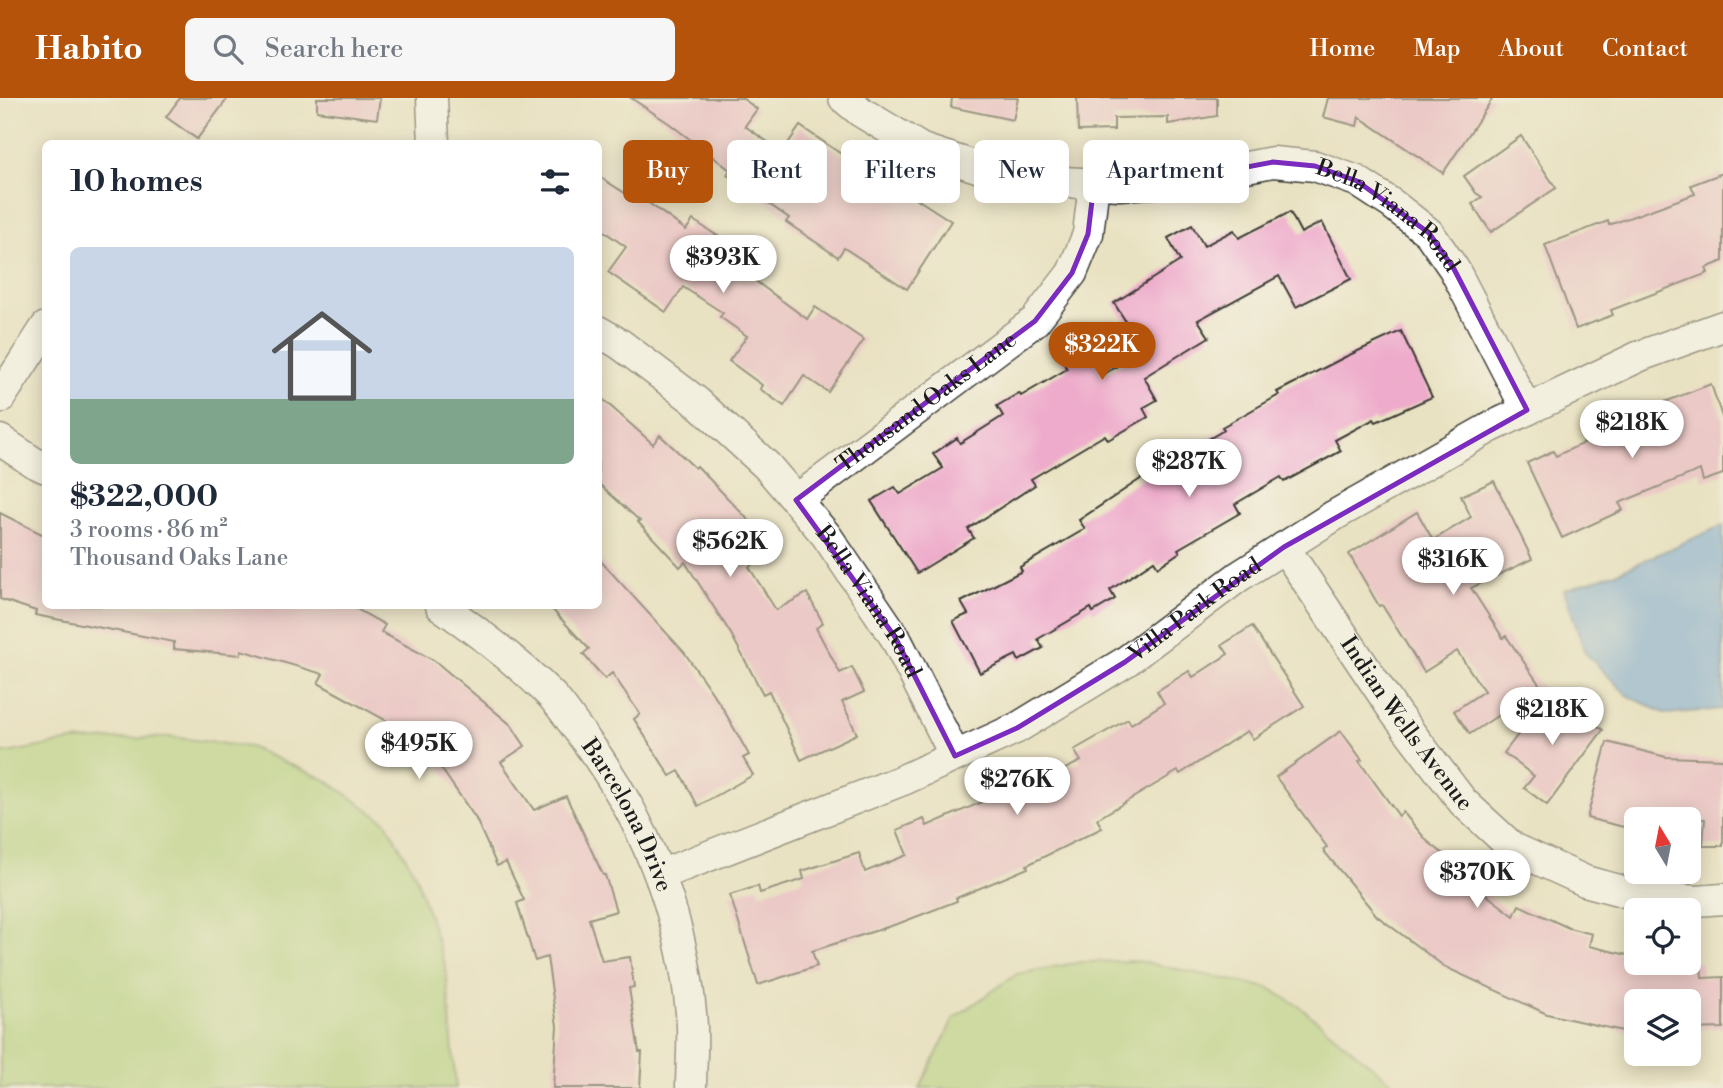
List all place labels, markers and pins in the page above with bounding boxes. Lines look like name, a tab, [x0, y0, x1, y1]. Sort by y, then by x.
pin: $393K	[674, 236, 772, 295]
pin: $322K	[1053, 322, 1151, 382]
pin: $218K	[1583, 400, 1681, 460]
pin: $287K	[1140, 440, 1238, 499]
pin: $562K	[681, 519, 779, 579]
pin: $316K	[1404, 538, 1502, 597]
pin: $218K	[1503, 688, 1601, 747]
pin: $495K	[370, 722, 468, 781]
pin: $276K	[968, 758, 1066, 817]
pin: $370K	[1428, 850, 1526, 910]

